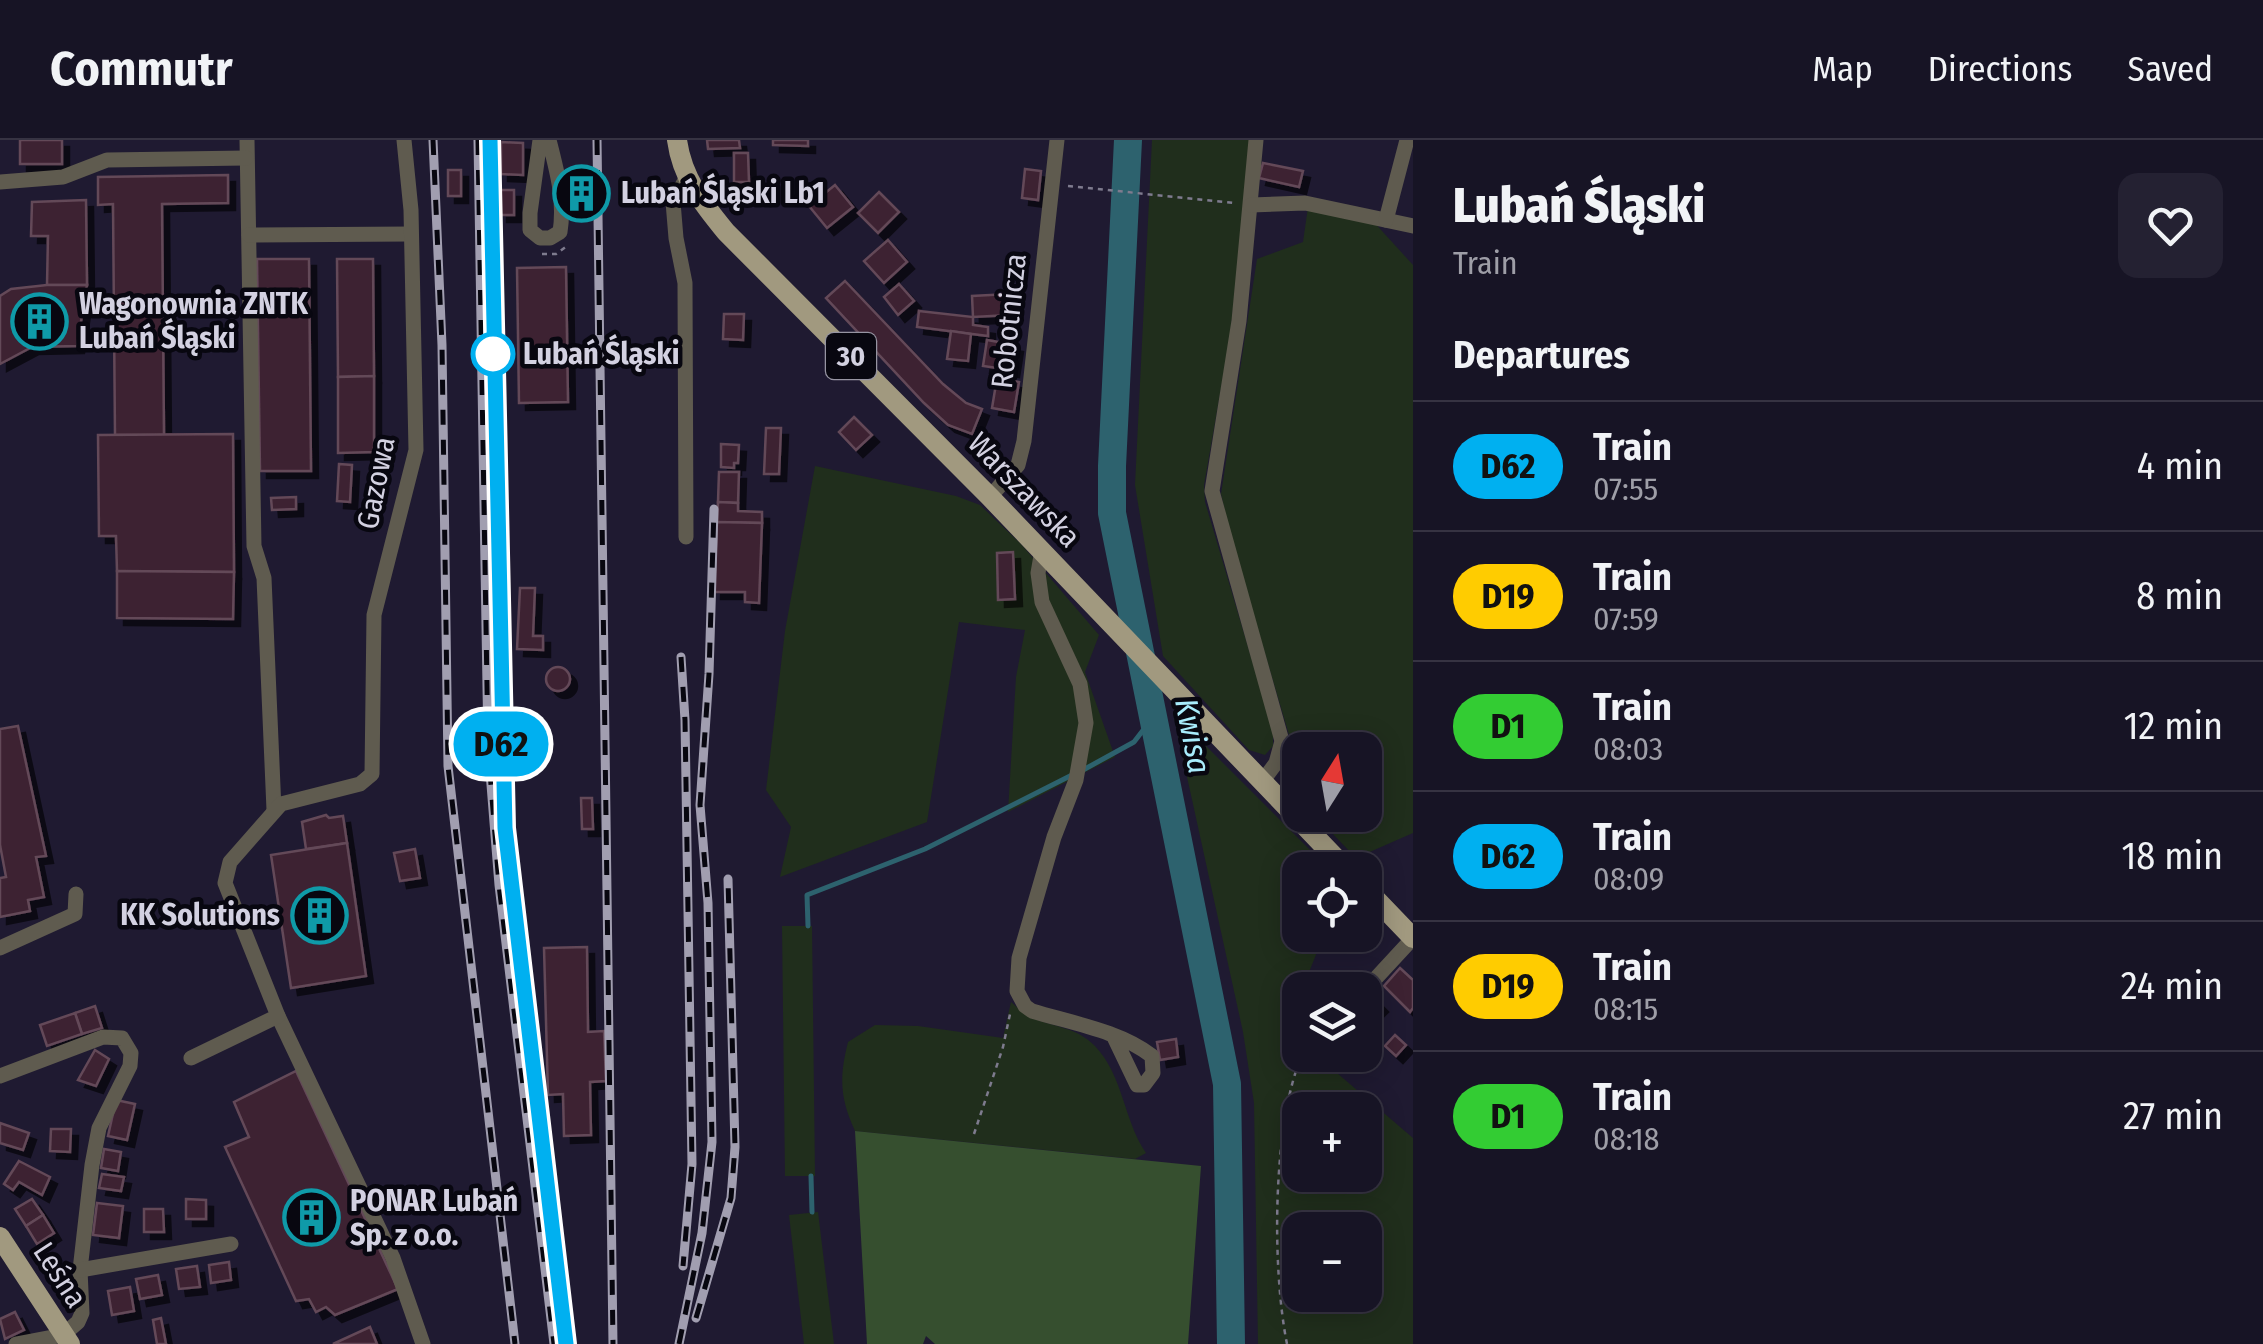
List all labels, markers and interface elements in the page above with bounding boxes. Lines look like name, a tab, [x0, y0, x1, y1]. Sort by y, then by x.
text: Commutr	[50, 40, 232, 98]
text: Map	[1812, 48, 1873, 90]
text: Directions	[1928, 48, 2073, 90]
text: Saved	[2128, 48, 2213, 90]
building icon: Lubań Śląski Lb1	[552, 163, 612, 223]
place label: Lubań Śląski Lb1	[621, 173, 825, 211]
button: heart	[2118, 173, 2223, 278]
text: Lubań Śląski	[1453, 177, 1705, 235]
text: Train	[1453, 244, 1518, 282]
street label: Robotnicza	[984, 252, 1034, 390]
place label: Wagonownia ZNTK Lubań Śląski	[79, 286, 309, 356]
building icon: Wagonownia ZNTK Lubań Śląski	[10, 291, 70, 351]
text: Departures	[1453, 332, 1630, 378]
marker: Lubań Śląski	[472, 333, 514, 375]
road number: 30	[826, 333, 876, 379]
place label: Lubań Śląski	[523, 334, 680, 372]
text: Train	[1593, 424, 1672, 470]
street label: Warszawska	[960, 425, 1088, 555]
street label: Gazowa	[349, 434, 403, 532]
text: 4 min	[2137, 443, 2223, 489]
text: D62	[1480, 445, 1536, 487]
text: 07:55	[1593, 470, 1658, 508]
text: Train	[1593, 554, 1672, 600]
text: 8 min	[2136, 573, 2223, 619]
text: D19	[1481, 575, 1535, 617]
text: 07:59	[1593, 600, 1659, 638]
text: Train	[1593, 684, 1672, 730]
water label: Kwisa	[1167, 695, 1219, 777]
text: 12 min	[2124, 703, 2223, 749]
text: D1	[1490, 705, 1526, 747]
line badge: D62	[444, 712, 558, 776]
text: D62	[473, 723, 529, 765]
text: 08:03	[1593, 730, 1663, 768]
north arrow	[1282, 732, 1382, 832]
map controls	[1282, 732, 1382, 1312]
text: Train	[1593, 814, 1672, 860]
text: 18 min	[2121, 833, 2223, 879]
text: D62	[1480, 835, 1536, 877]
button: locate	[1282, 852, 1382, 952]
text: 08:09	[1593, 860, 1664, 898]
building icon: KK Solutions	[289, 885, 349, 945]
place label: KK Solutions	[120, 897, 280, 933]
text: Train	[1593, 944, 1672, 990]
text: 24 min	[2121, 963, 2223, 1009]
text: D19	[1481, 965, 1535, 1007]
button: layers	[1282, 972, 1382, 1072]
text: 08:15	[1593, 990, 1658, 1028]
text: Train	[1593, 1074, 1672, 1120]
button: +	[1282, 1092, 1382, 1192]
text: 27 min	[2123, 1093, 2223, 1139]
text: D1	[1490, 1095, 1526, 1137]
text: 08:18	[1593, 1120, 1660, 1158]
place label: PONAR Lubań Sp. z o.o.	[350, 1183, 518, 1253]
building icon: PONAR Lubań Sp. z o.o.	[281, 1188, 341, 1248]
button: −	[1282, 1212, 1382, 1312]
street label: Leśna	[26, 1236, 94, 1314]

